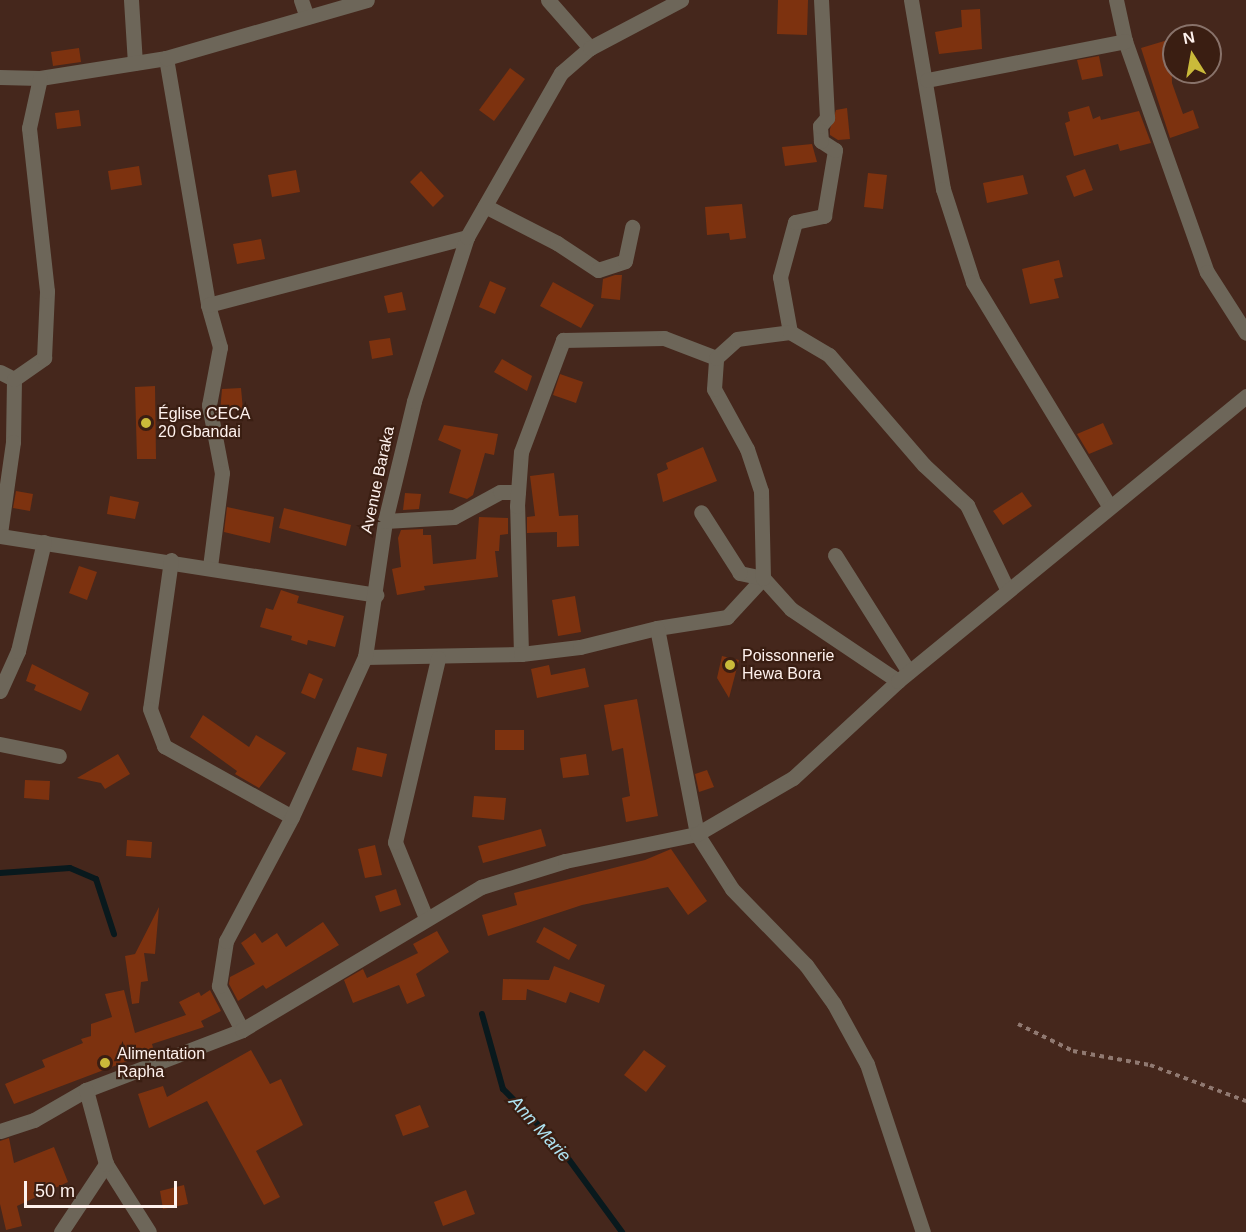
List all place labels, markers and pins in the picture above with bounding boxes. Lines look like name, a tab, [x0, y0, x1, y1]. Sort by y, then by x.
place label: Église CECA 20 Gbandai	[158, 404, 250, 442]
marker: Église CECA 20 Gbandai	[139, 416, 153, 430]
place label: Poissonnerie Hewa Bora	[742, 646, 834, 684]
marker: Poissonnerie Hewa Bora	[723, 658, 737, 672]
place label: Alimentation Rapha	[117, 1044, 205, 1082]
marker: Alimentation Rapha	[98, 1056, 112, 1070]

